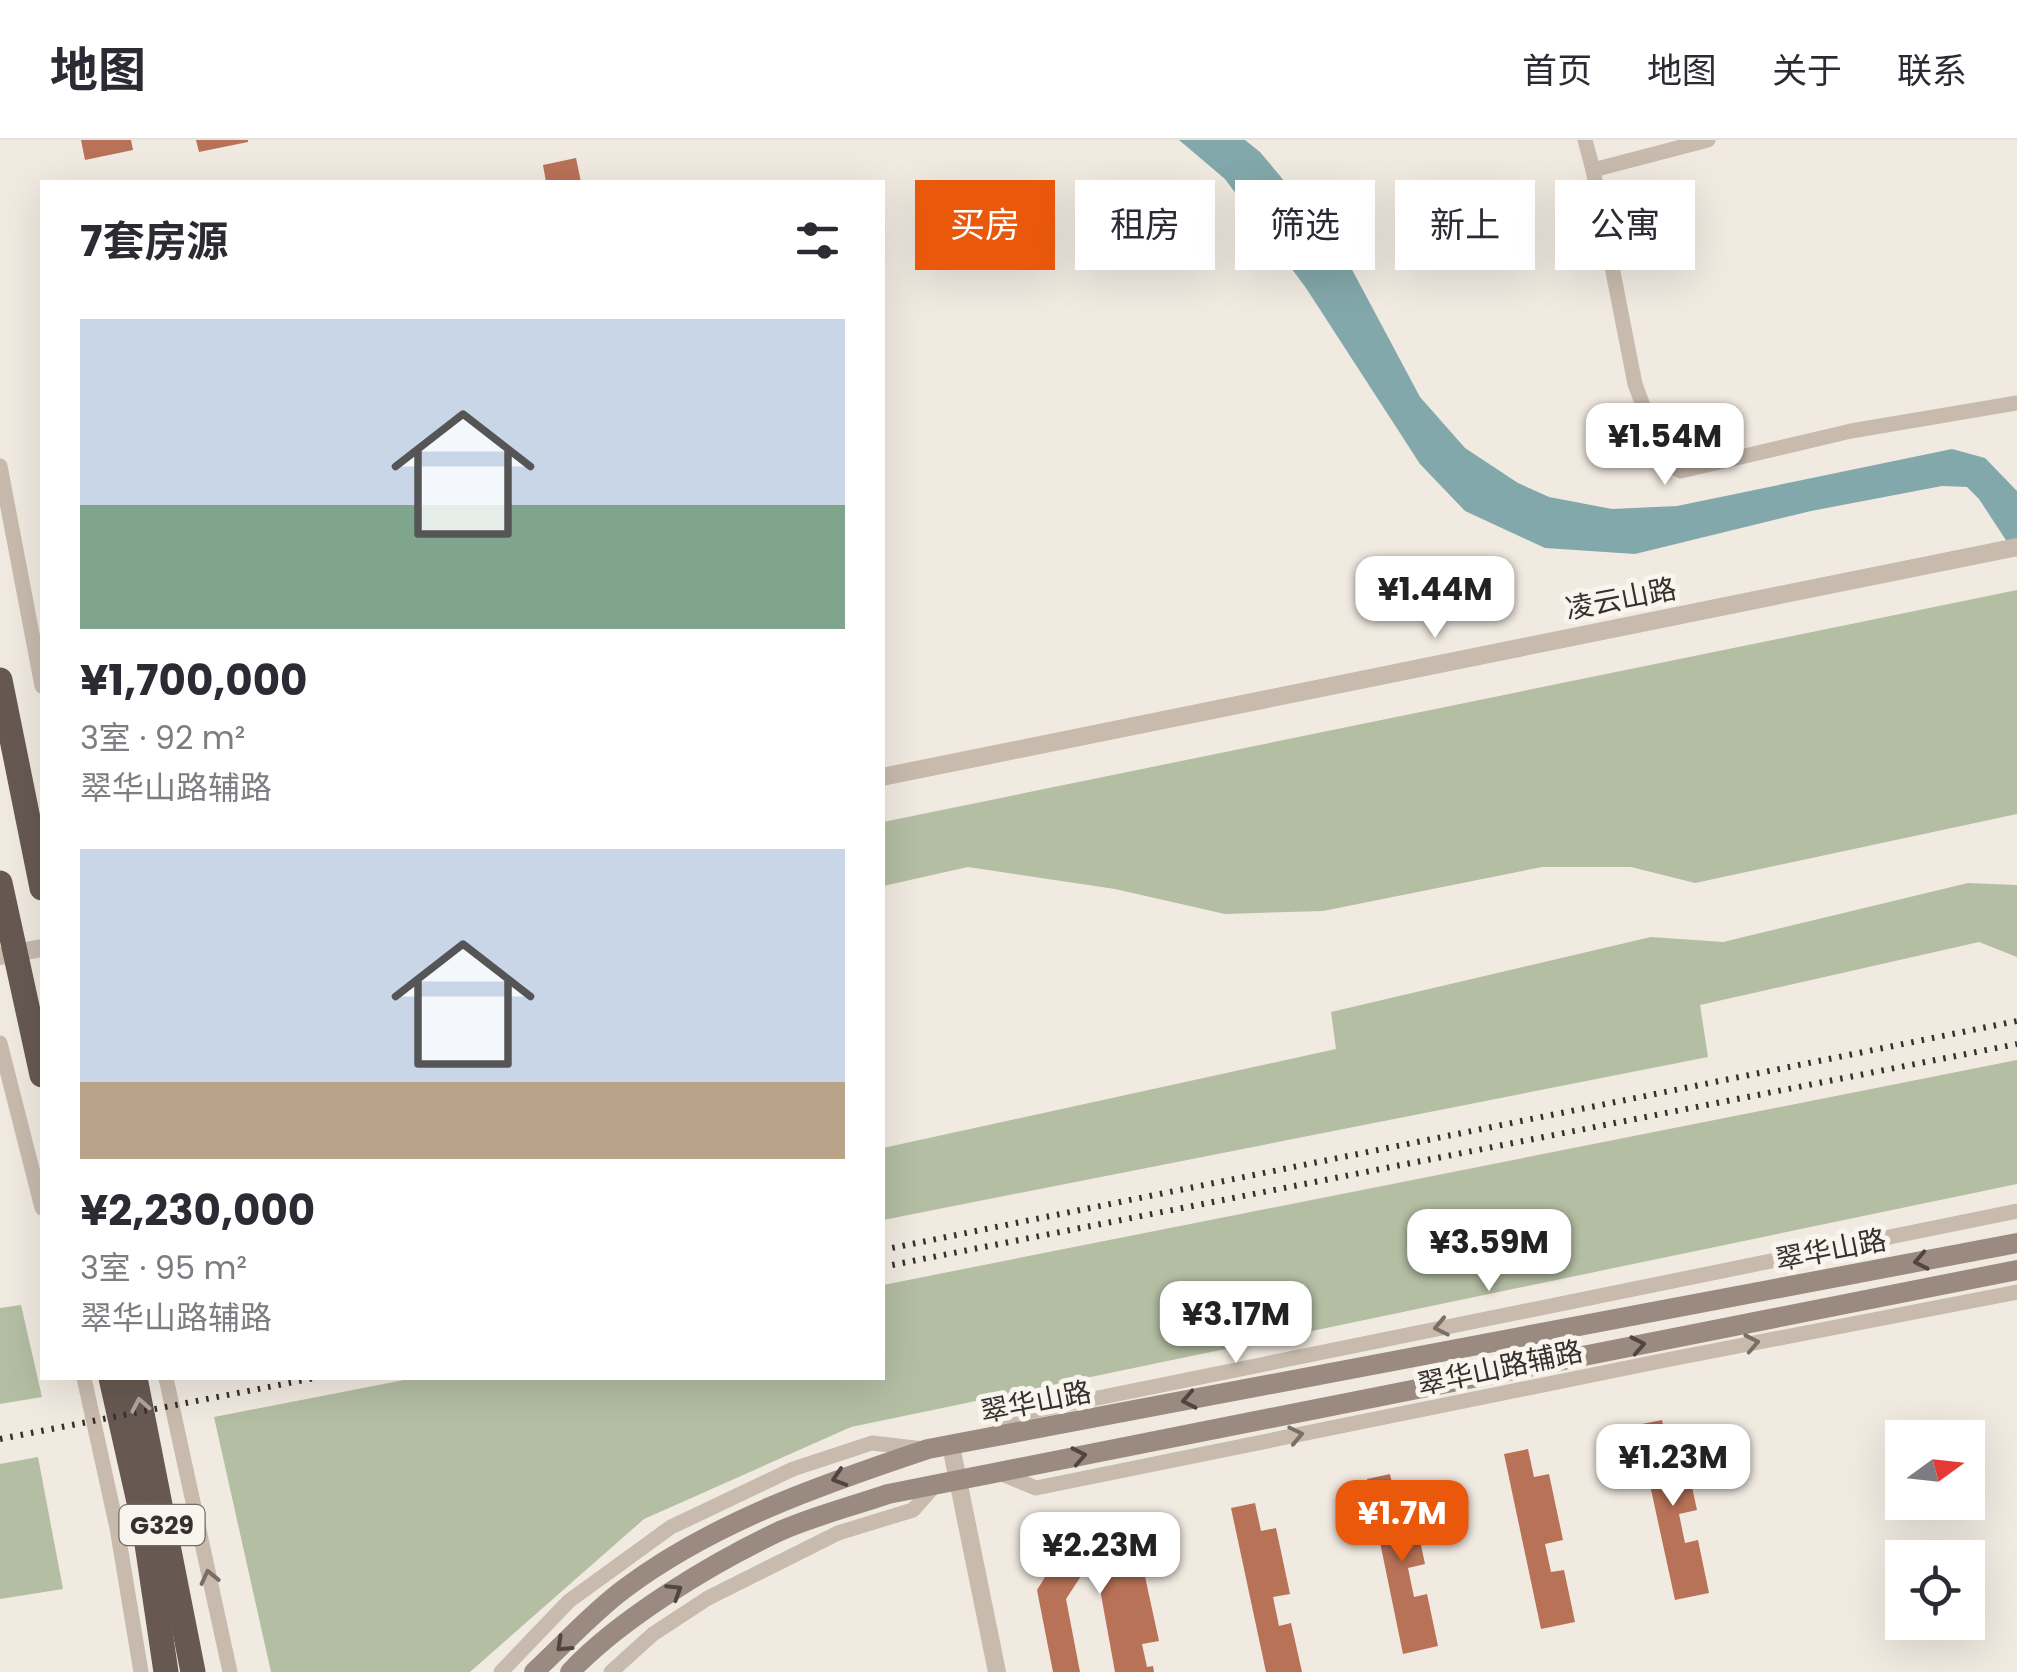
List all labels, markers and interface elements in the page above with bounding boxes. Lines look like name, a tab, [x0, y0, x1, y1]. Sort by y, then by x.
text: 地图	[50, 37, 146, 104]
text: 首页	[1522, 46, 1592, 95]
text: 地图	[1647, 46, 1717, 95]
text: 关于	[1772, 46, 1842, 95]
text: 联系	[1897, 46, 1967, 95]
chip: 买房	[915, 180, 1055, 270]
chip: 租房	[1075, 180, 1215, 270]
chip: 筛选	[1235, 180, 1375, 270]
chip: 新上	[1395, 180, 1535, 270]
chip: 公寓	[1555, 180, 1695, 270]
text: 7套房源	[80, 212, 228, 271]
icon: filters	[790, 213, 845, 268]
icon: home	[373, 384, 553, 564]
pin: ¥1.54M	[1584, 403, 1746, 488]
text: ¥1.54M	[1608, 413, 1722, 458]
pin: ¥1.44M	[1354, 556, 1516, 641]
text: ¥1.44M	[1377, 566, 1493, 611]
street label: 凌云山路	[1562, 569, 1680, 629]
text: ¥1,700,000	[80, 651, 307, 710]
text: 3室 · 92 m²	[80, 715, 245, 760]
text: 翠华山路辅路	[80, 765, 272, 810]
icon: home	[373, 914, 553, 1094]
text: ¥2,230,000	[80, 1181, 315, 1240]
pin: ¥3.59M	[1408, 1209, 1570, 1294]
text: ¥3.59M	[1429, 1219, 1549, 1264]
street label: 翠华山路	[1772, 1220, 1890, 1280]
text: 3室 · 95 m²	[80, 1245, 247, 1290]
one-way arrow	[1913, 1250, 1929, 1271]
pin: ¥3.17M	[1155, 1281, 1317, 1366]
text: ¥3.17M	[1182, 1291, 1290, 1336]
text: 翠华山路辅路	[80, 1295, 272, 1340]
one-way arrow	[1433, 1316, 1450, 1337]
street label: 翠华山路辅路	[1414, 1331, 1586, 1405]
one-way arrow	[1743, 1333, 1760, 1354]
one-way arrow	[1629, 1336, 1646, 1357]
street label: 翠华山路	[977, 1372, 1095, 1432]
one-way arrow	[1181, 1389, 1198, 1410]
one-way arrow	[130, 1397, 151, 1414]
north arrow	[1885, 1420, 1985, 1520]
map controls	[1885, 1420, 1985, 1640]
pin: ¥1.23M	[1592, 1424, 1754, 1509]
one-way arrow	[1287, 1426, 1304, 1447]
text: ¥1.23M	[1618, 1434, 1728, 1479]
one-way arrow	[1070, 1447, 1087, 1468]
one-way arrow	[831, 1467, 848, 1487]
pin: ¥1.7M	[1332, 1480, 1472, 1565]
text: ¥1.7M	[1357, 1490, 1447, 1535]
road number: G329	[120, 1505, 204, 1545]
pin: ¥2.23M	[1019, 1512, 1181, 1597]
text: ¥2.23M	[1042, 1522, 1158, 1567]
button: locate	[1885, 1540, 1985, 1640]
one-way arrow	[199, 1569, 220, 1586]
one-way arrow	[664, 1585, 682, 1604]
one-way arrow	[556, 1633, 575, 1651]

